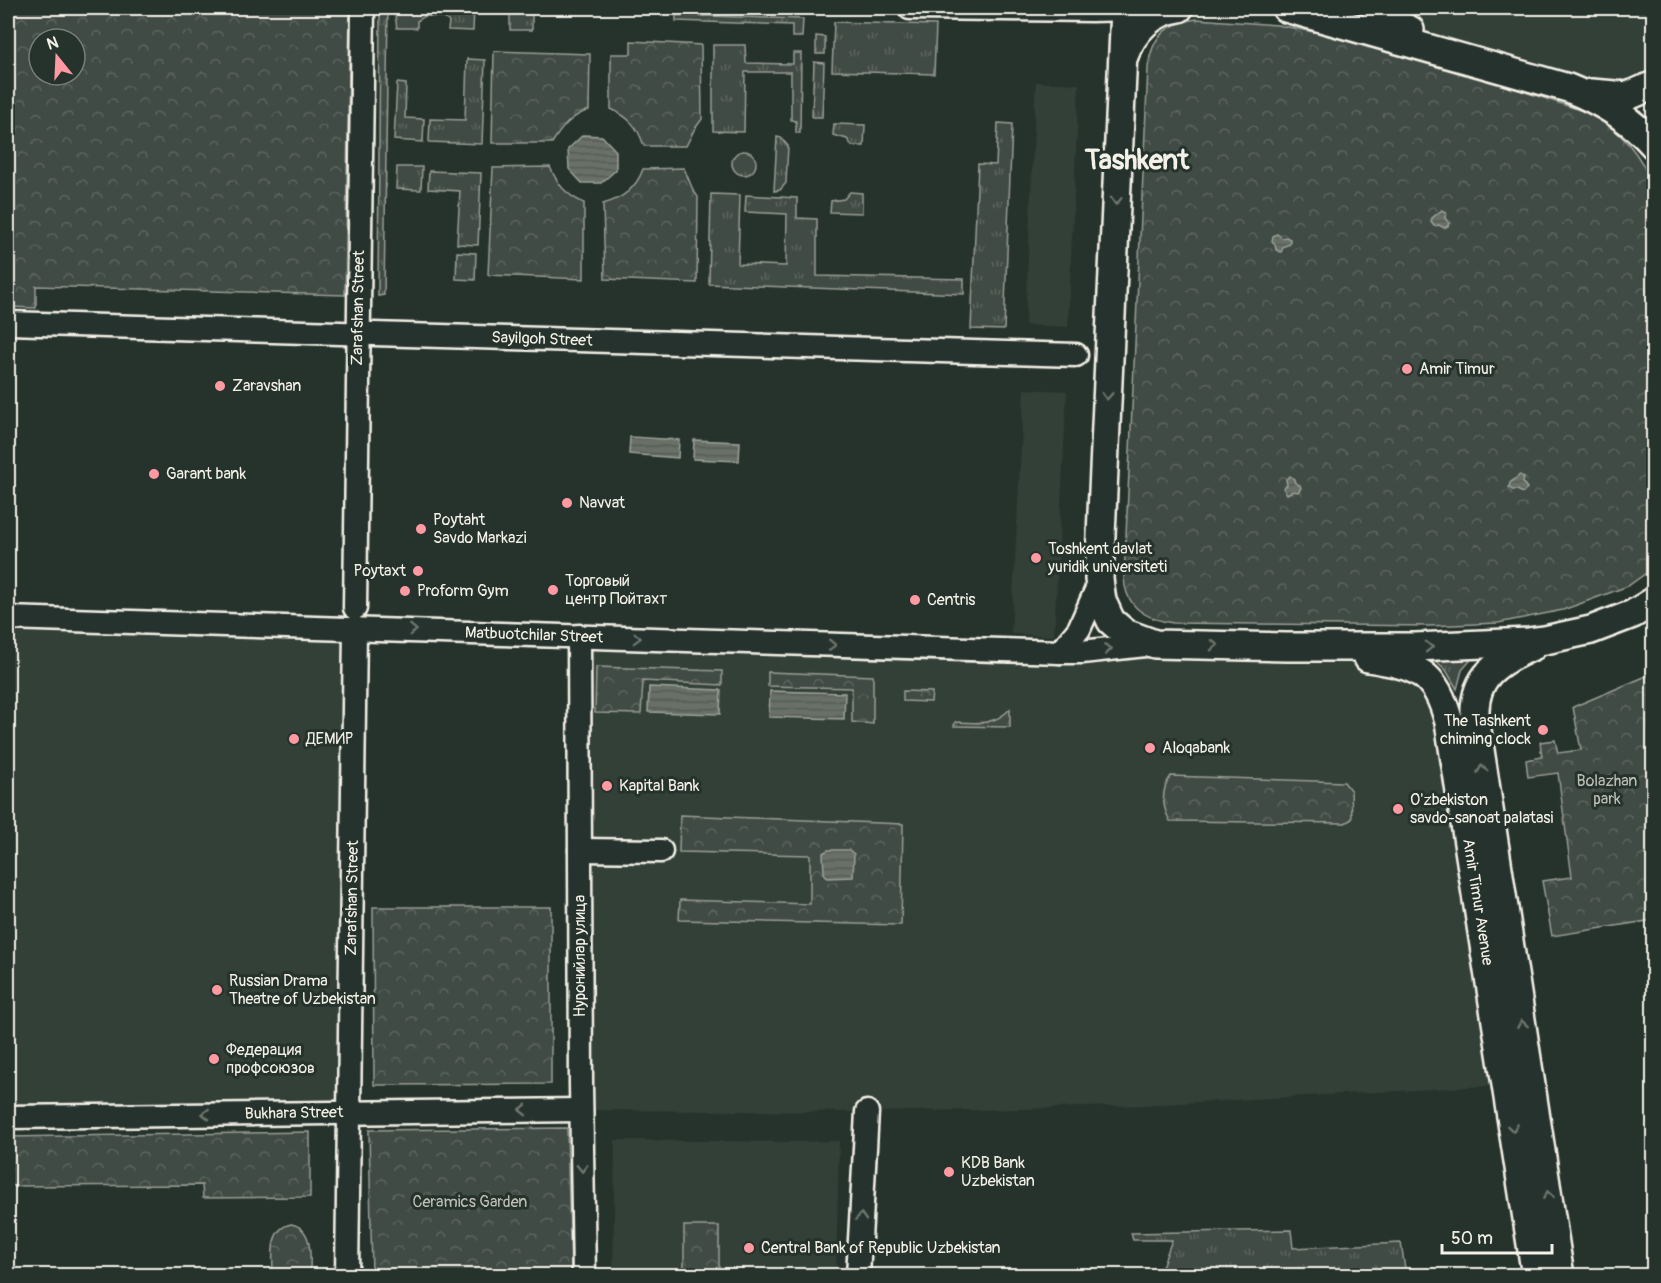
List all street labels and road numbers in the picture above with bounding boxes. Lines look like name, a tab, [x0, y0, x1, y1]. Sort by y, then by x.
street label: Zarafshan Street	[347, 250, 369, 366]
street label: Sayilgoh Street	[491, 327, 594, 351]
street label: Matbuotchilar Street	[465, 623, 604, 647]
street label: Amir Timur Avenue	[1458, 837, 1498, 967]
street label: Zarafshan Street	[341, 840, 363, 956]
street label: Нуронийлар улица	[570, 895, 590, 1017]
street label: Bukhara Street	[244, 1102, 344, 1124]

